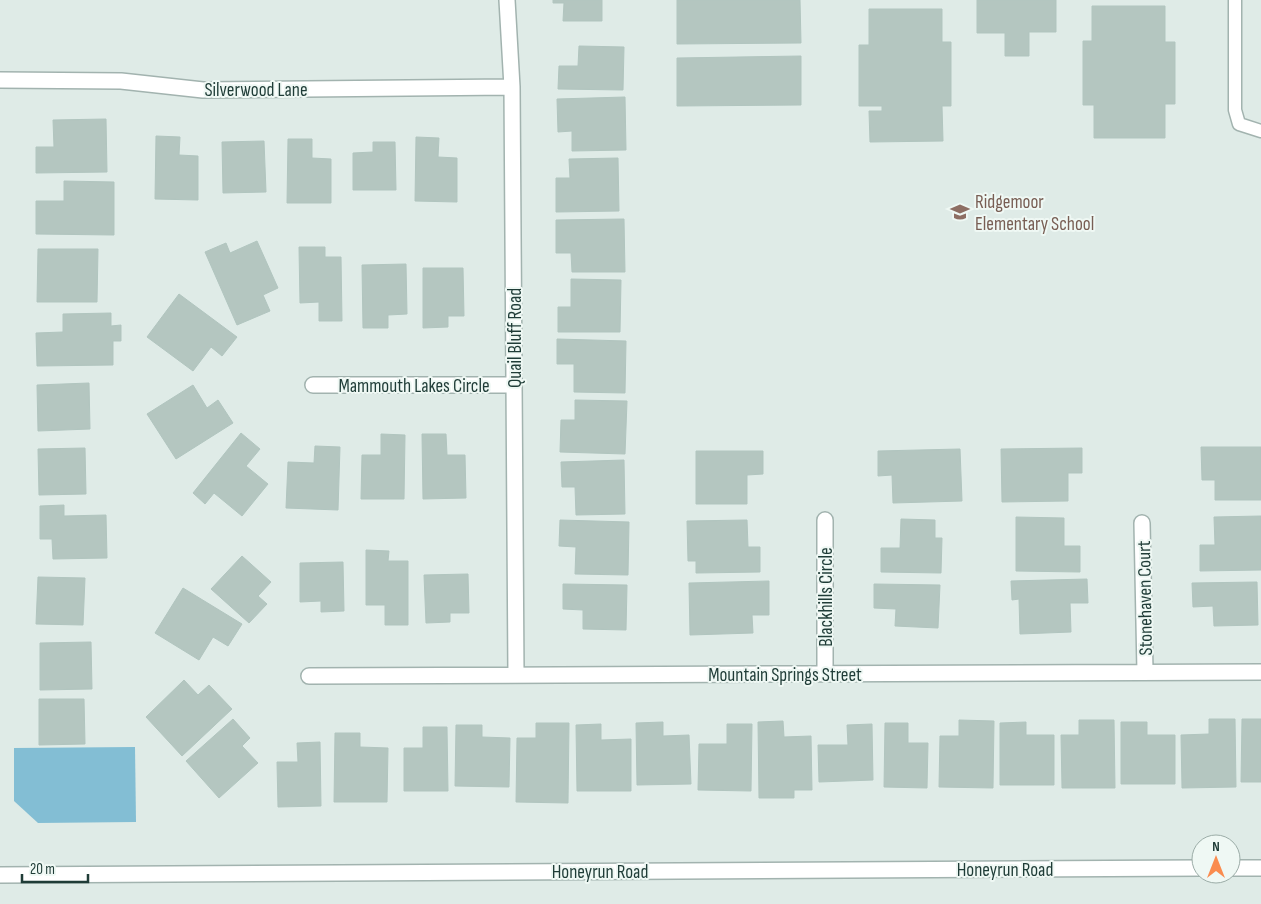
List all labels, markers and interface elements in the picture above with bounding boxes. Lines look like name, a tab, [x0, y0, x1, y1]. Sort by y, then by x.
street label: Silverwood Lane	[204, 79, 308, 102]
place label: Ridgemoor Elementary School	[975, 191, 1094, 236]
school or university icon: Ridgemoor Elementary School	[949, 201, 971, 223]
street label: Quail Bluff Road	[504, 288, 527, 388]
street label: Mammouth Lakes Circle	[338, 375, 490, 398]
street label: Stonehaven Court	[1133, 540, 1158, 656]
street label: Blackhills Circle	[815, 547, 838, 647]
street label: Mountain Springs Street	[708, 664, 862, 687]
north arrow	[1191, 834, 1241, 884]
text: N	[1212, 838, 1220, 855]
scale bar	[22, 852, 89, 884]
street label: Honeyrun Road	[957, 859, 1053, 882]
text: 20 m	[30, 860, 55, 879]
street label: Honeyrun Road	[552, 861, 648, 884]

